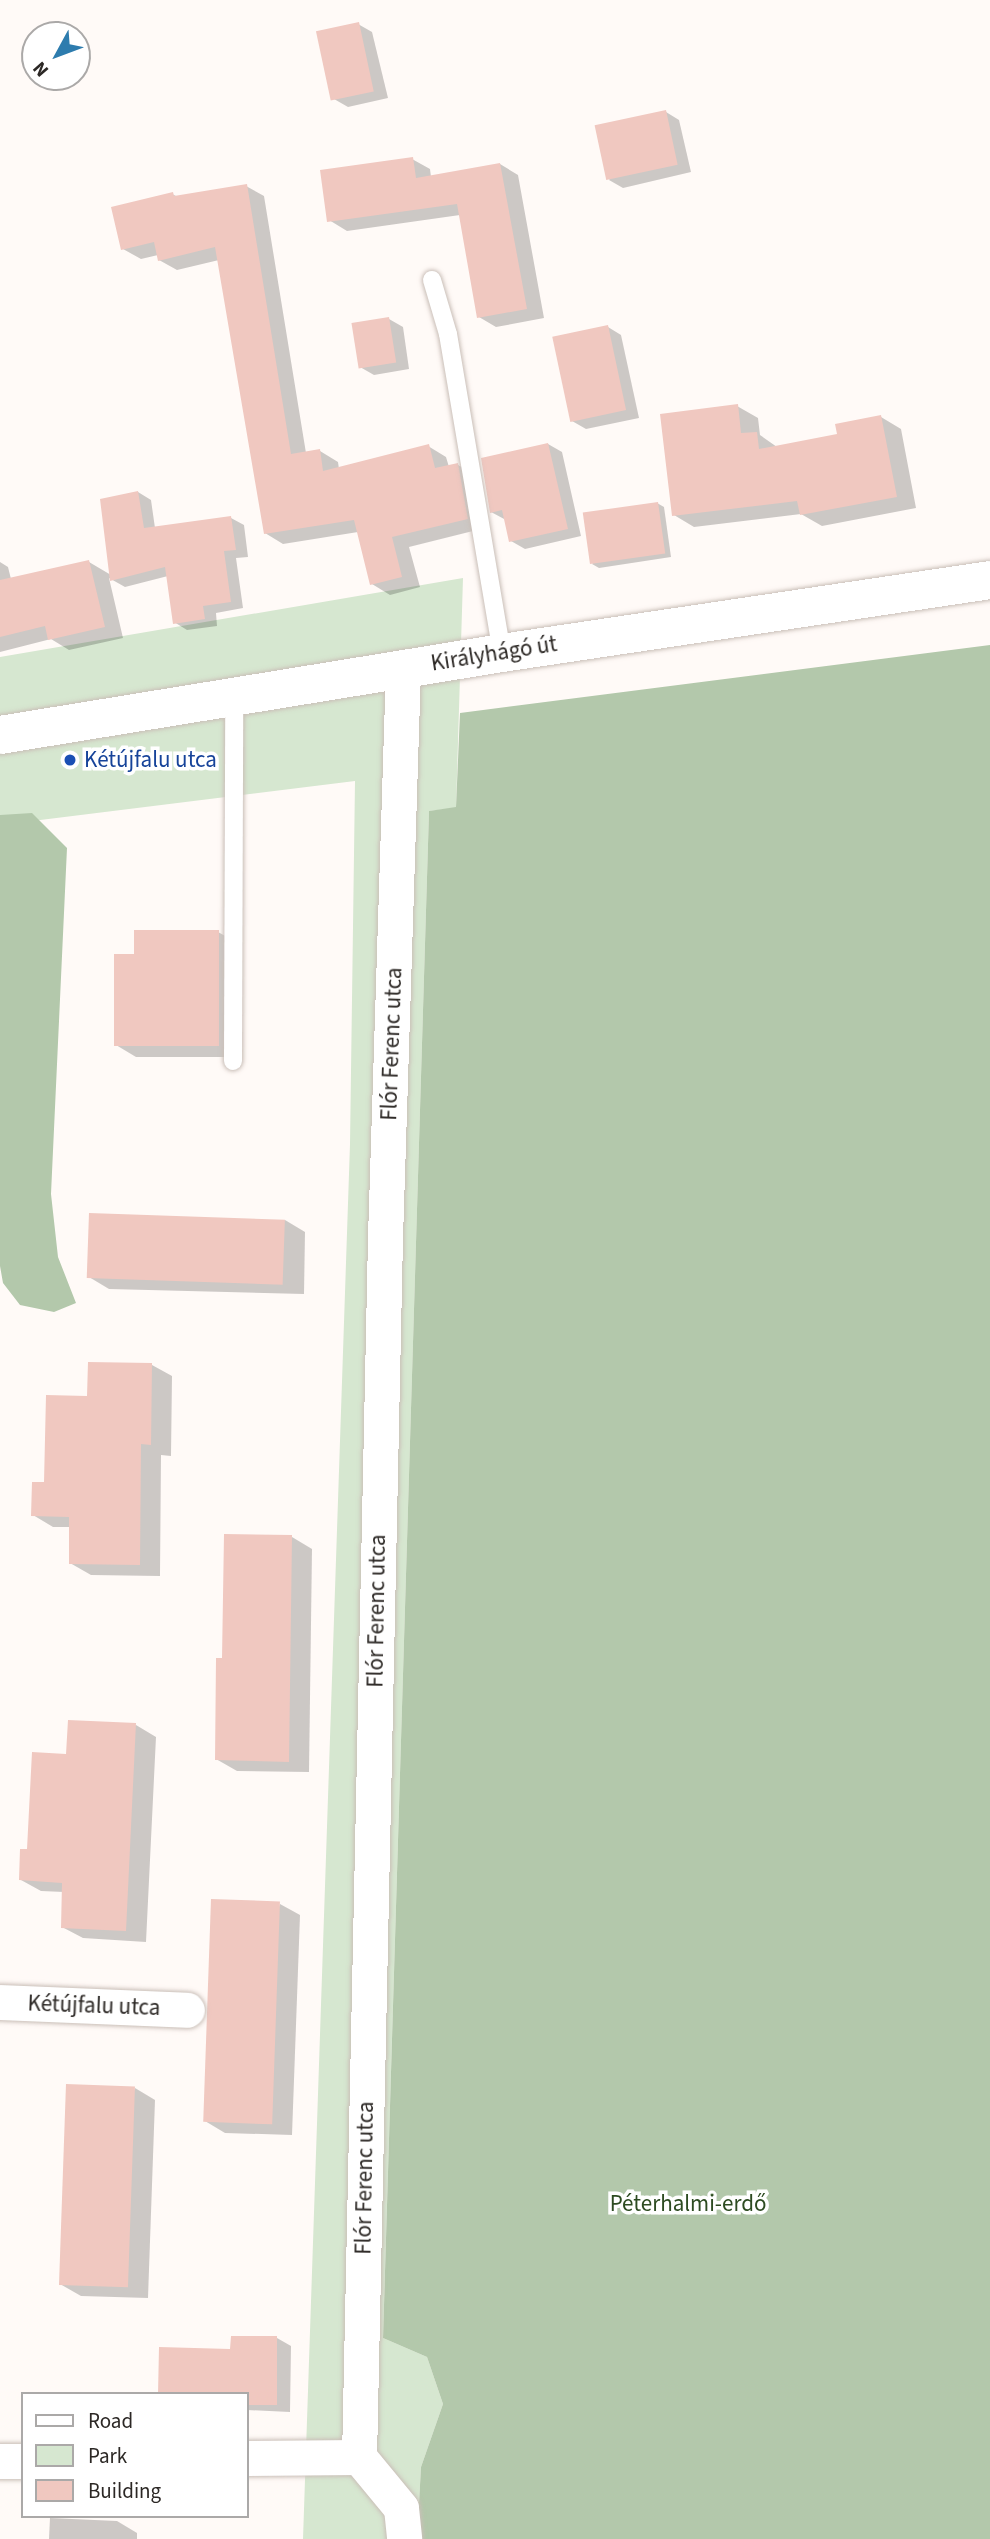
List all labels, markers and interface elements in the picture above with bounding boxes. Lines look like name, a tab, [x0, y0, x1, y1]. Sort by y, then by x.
north arrow	[21, 21, 91, 91]
text: N	[27, 55, 56, 82]
street label: Királyhágó út	[429, 630, 559, 678]
place label: Kétújfalu utca	[84, 746, 217, 774]
marker: Kétújfalu utca	[62, 752, 78, 768]
street label: Flór Ferenc utca	[376, 967, 408, 1121]
street label: Flór Ferenc utca	[362, 1534, 392, 1688]
street label: Kétújfalu utca	[27, 1990, 161, 2022]
street label: Flór Ferenc utca	[350, 2101, 380, 2255]
park label: Péterhalmi-erdő	[610, 2190, 766, 2218]
legend	[21, 2392, 248, 2518]
text: Road	[88, 2406, 133, 2436]
text: Park	[88, 2441, 127, 2471]
text: Building	[88, 2476, 161, 2506]

